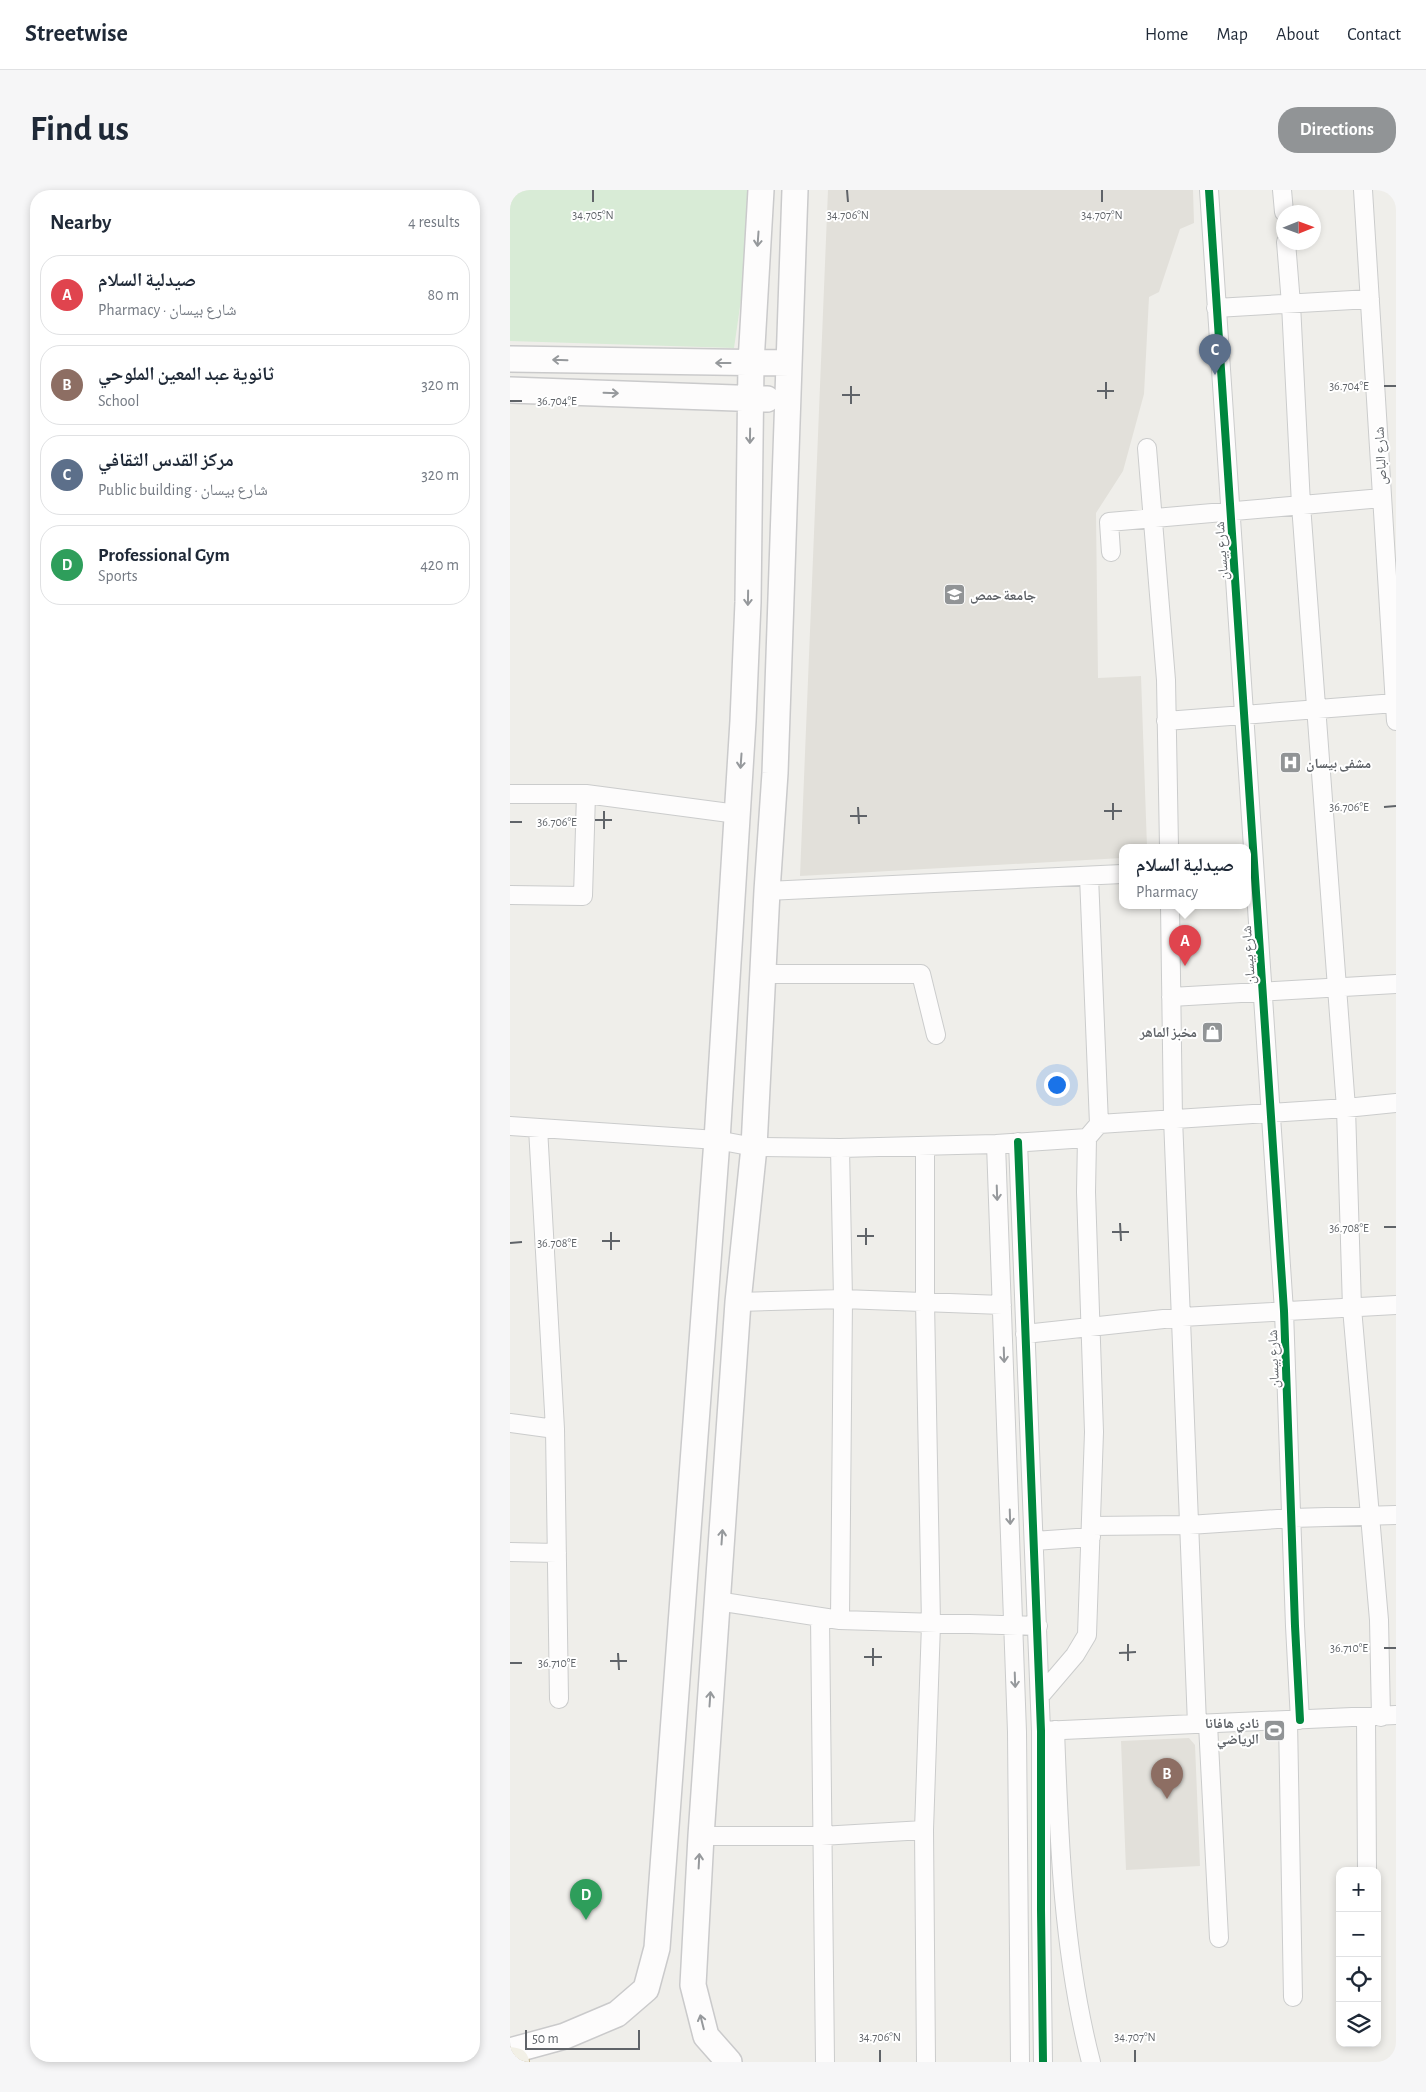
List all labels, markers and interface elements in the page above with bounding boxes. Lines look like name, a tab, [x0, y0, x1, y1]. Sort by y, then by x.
text: Streetwise	[25, 22, 128, 46]
text: Home	[1145, 26, 1188, 44]
text: Map	[1216, 26, 1248, 44]
text: About	[1276, 26, 1319, 44]
text: Contact	[1347, 26, 1401, 44]
button: Directions	[1278, 107, 1396, 153]
text: Find us	[30, 112, 129, 147]
north arrow	[1276, 205, 1321, 250]
text: 34.705°N	[572, 209, 614, 221]
text: 34.706°N	[827, 209, 869, 221]
text: 34.707°N	[1081, 209, 1123, 221]
text: Nearby	[50, 212, 111, 233]
text: 4 results	[408, 214, 460, 230]
one-way arrow	[754, 230, 763, 246]
text: صيدلية السلام	[98, 271, 196, 290]
text: A	[62, 287, 72, 303]
text: 80 m	[428, 287, 459, 303]
text: Pharmacy · شارع بيسان	[98, 302, 236, 318]
pin: C	[1199, 334, 1231, 375]
one-way arrow	[552, 355, 568, 365]
one-way arrow	[715, 358, 731, 368]
text: ثانوية عبد المعين الملوحي	[98, 365, 274, 384]
text: B	[62, 377, 72, 393]
text: 320 m	[421, 377, 459, 393]
text: 36.704°E	[1329, 380, 1369, 392]
one-way arrow	[602, 388, 619, 398]
text: School	[98, 393, 139, 409]
text: 36.704°E	[537, 395, 577, 407]
street label: شارع الباص	[1372, 426, 1392, 485]
one-way arrow	[745, 428, 755, 444]
text: مركز القدس الثقافي	[98, 451, 234, 470]
text: C	[63, 467, 71, 483]
text: 320 m	[421, 467, 459, 483]
text: Public building · شارع بيسان	[98, 482, 268, 498]
street label: شارع بيسان	[1213, 521, 1233, 581]
text: Professional Gym	[98, 546, 230, 565]
text: D	[62, 557, 72, 573]
text: 420 m	[420, 557, 459, 573]
text: Sports	[98, 568, 138, 584]
school or university icon: جامعة حمص	[942, 583, 966, 607]
place label: جامعة حمص	[970, 589, 1036, 604]
one-way arrow	[743, 590, 753, 606]
hospital icon: مشفى بيسان	[1278, 751, 1302, 775]
one-way arrow	[736, 752, 745, 768]
place label: مشفى بيسان	[1306, 757, 1371, 772]
text: 36.706°E	[1329, 801, 1369, 813]
text: 36.706°E	[537, 816, 577, 828]
popup	[1119, 844, 1251, 909]
text: صيدلية السلام	[1136, 856, 1234, 875]
text: Pharmacy	[1136, 884, 1198, 900]
pin: A	[1169, 925, 1201, 966]
street label: شارع بيسان	[1240, 925, 1260, 985]
shop icon: مخبز الماهر	[1201, 1020, 1225, 1044]
place label: مخبز الماهر	[1139, 1026, 1197, 1041]
your location	[1044, 1072, 1070, 1098]
one-way arrow	[993, 1184, 1002, 1200]
text: 36.708°E	[1329, 1222, 1369, 1234]
text: 36.708°E	[537, 1237, 577, 1249]
street label: شارع بيسان	[1266, 1329, 1284, 1389]
one-way arrow	[999, 1347, 1008, 1363]
one-way arrow	[1006, 1509, 1015, 1525]
one-way arrow	[717, 1529, 726, 1545]
text: 36.710°E	[1330, 1642, 1368, 1654]
text: 36.710°E	[538, 1657, 576, 1669]
one-way arrow	[1010, 1672, 1020, 1688]
one-way arrow	[706, 1691, 715, 1707]
place label: نادي هافانا الرياضي	[1205, 1717, 1259, 1750]
sports icon: نادي هافانا الرياضي	[1263, 1719, 1287, 1743]
pin: B	[1151, 1758, 1183, 1799]
one-way arrow	[695, 1853, 704, 1869]
map controls	[1336, 1867, 1381, 2047]
button: +	[1336, 1867, 1381, 1912]
pin: D	[570, 1879, 602, 1920]
button: −	[1336, 1912, 1381, 1957]
button: locate	[1336, 1957, 1381, 2002]
button: layers	[1336, 2002, 1381, 2047]
one-way arrow	[697, 2015, 706, 2031]
scale bar	[525, 2027, 640, 2050]
text: 34.706°N	[859, 2031, 901, 2043]
text: 34.707°N	[1114, 2031, 1156, 2043]
text: 50 m	[532, 2032, 559, 2046]

